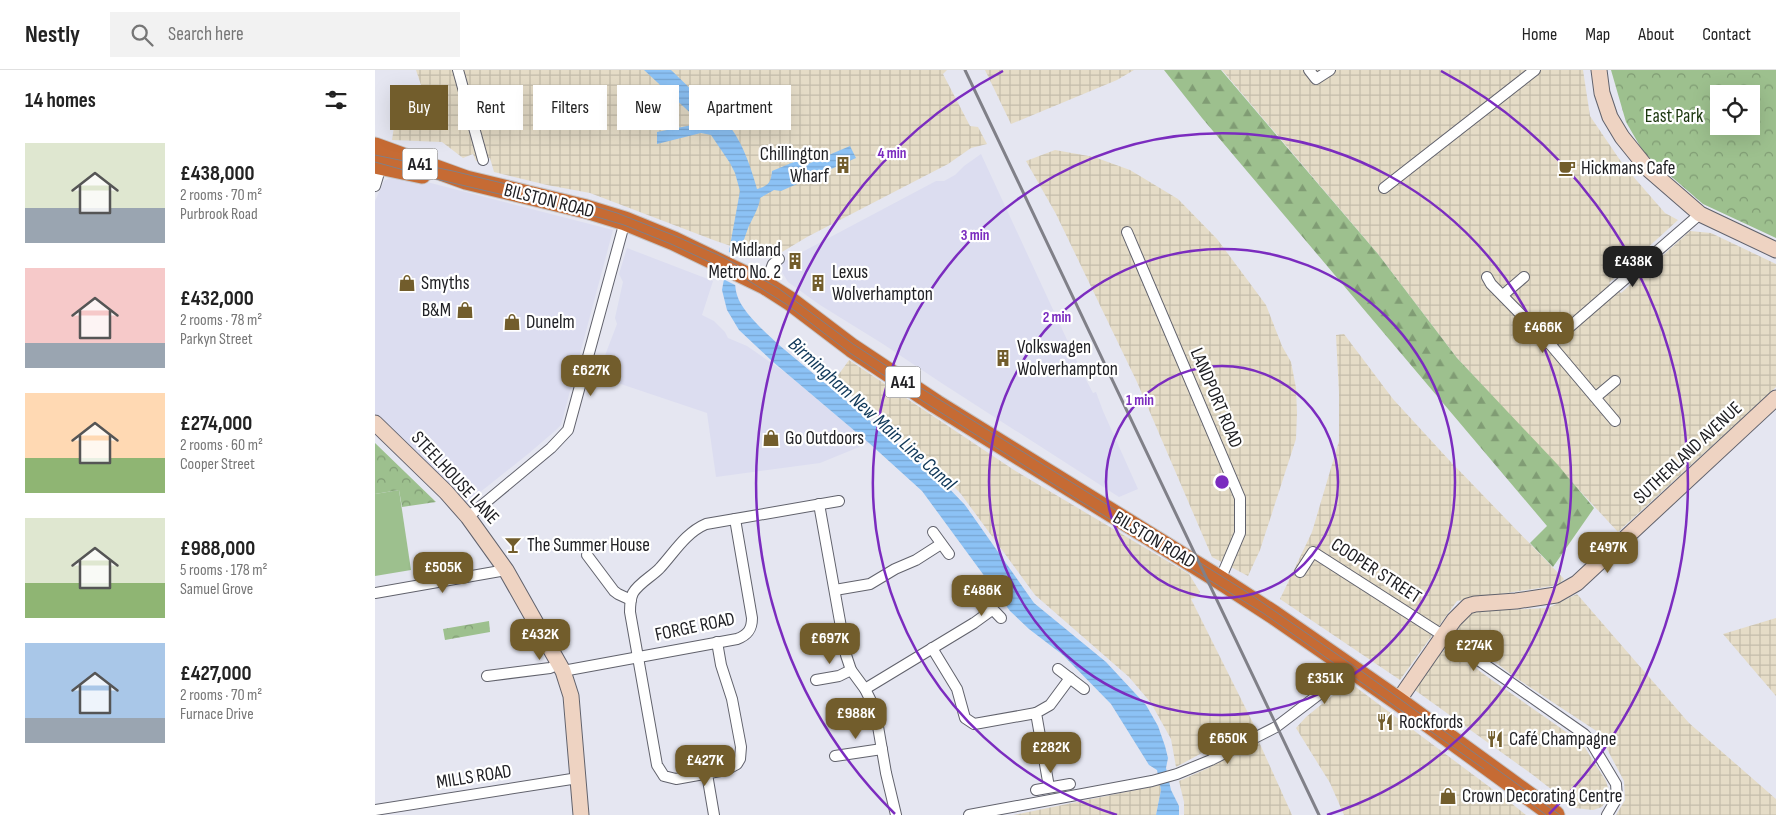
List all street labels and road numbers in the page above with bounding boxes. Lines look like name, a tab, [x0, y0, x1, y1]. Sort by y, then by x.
road number: A41	[403, 148, 437, 180]
street label: BILSTON ROAD	[502, 179, 596, 223]
street label: LANDPORT ROAD	[1185, 345, 1247, 451]
road number: A41	[885, 366, 921, 398]
street label: SUTHERLAND AVENUE	[1629, 397, 1747, 509]
street label: STEELHOUSE LANE	[406, 427, 504, 529]
street label: BILSTON ROAD	[1109, 506, 1199, 574]
street label: COOPER STREET	[1326, 533, 1426, 609]
street label: FORGE ROAD	[653, 607, 737, 647]
street label: MILLS ROAD	[435, 760, 513, 794]

